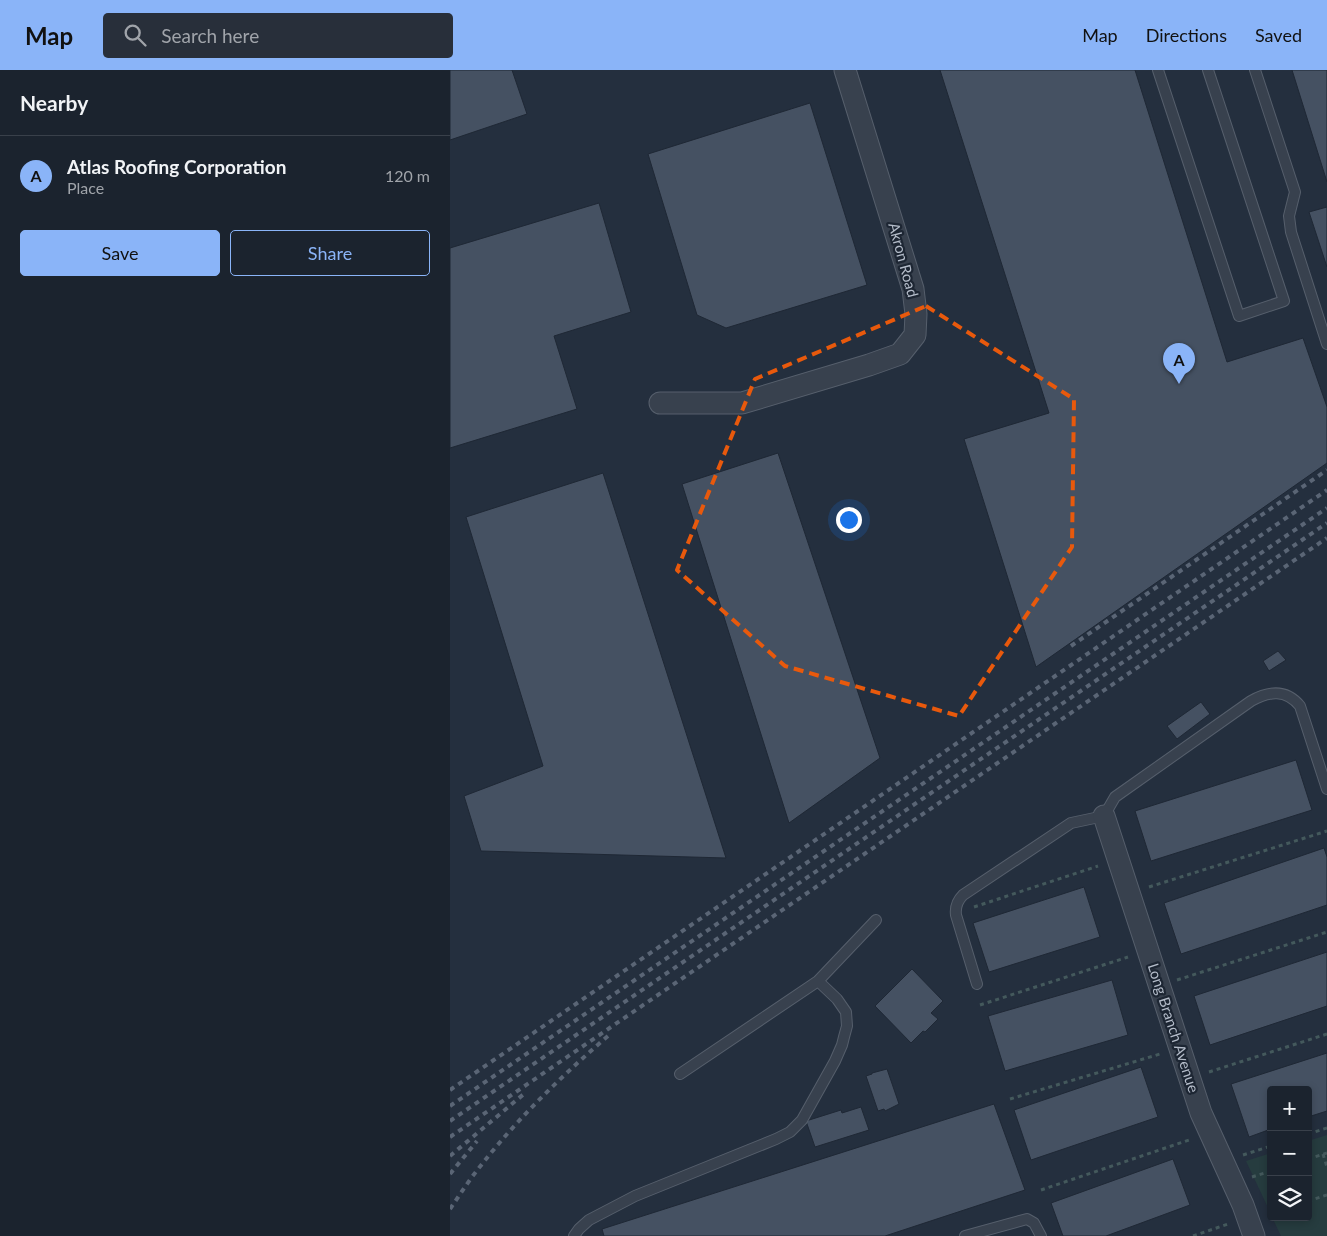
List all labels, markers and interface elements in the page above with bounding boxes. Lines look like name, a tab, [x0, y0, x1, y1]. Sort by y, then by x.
search box	[103, 13, 453, 58]
text: Map	[25, 21, 73, 50]
icon: search	[121, 21, 149, 49]
text: Search here	[161, 24, 259, 47]
text: Map	[1082, 24, 1118, 46]
text: Directions	[1146, 24, 1227, 46]
text: Saved	[1255, 24, 1302, 46]
text: Nearby	[20, 90, 88, 115]
text: Atlas Roofing Corporation	[67, 155, 286, 178]
text: A	[30, 166, 42, 185]
text: 120 m	[385, 166, 430, 185]
text: Place	[67, 178, 104, 197]
street label: Akron Road	[885, 220, 923, 299]
button: Save	[20, 230, 220, 276]
button: Share	[230, 230, 430, 276]
pin: A	[1163, 343, 1195, 384]
your location	[836, 507, 862, 533]
street label: Long Branch Avenue	[1145, 961, 1203, 1095]
map controls	[1267, 1086, 1312, 1221]
button: +	[1267, 1086, 1312, 1131]
button: −	[1267, 1131, 1312, 1176]
button: layers	[1267, 1176, 1312, 1221]

